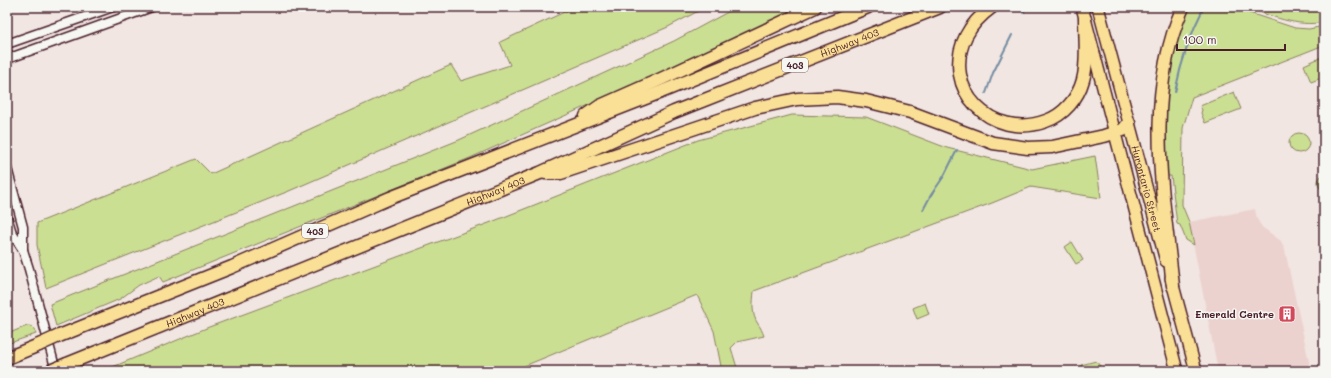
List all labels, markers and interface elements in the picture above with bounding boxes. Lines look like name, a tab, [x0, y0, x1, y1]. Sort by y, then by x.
street label: Highway 403	[818, 25, 881, 61]
scale bar	[1177, 26, 1285, 52]
text: 100 m	[1183, 31, 1217, 47]
road number: 403	[782, 58, 808, 72]
street label: Hurontario Street	[1128, 144, 1165, 233]
street label: Highway 403	[464, 173, 527, 209]
road number: 403	[302, 224, 328, 238]
street label: Highway 403	[164, 294, 226, 330]
building icon: Emerald Centre	[1277, 304, 1297, 324]
place label: Emerald Centre	[1195, 307, 1274, 321]

